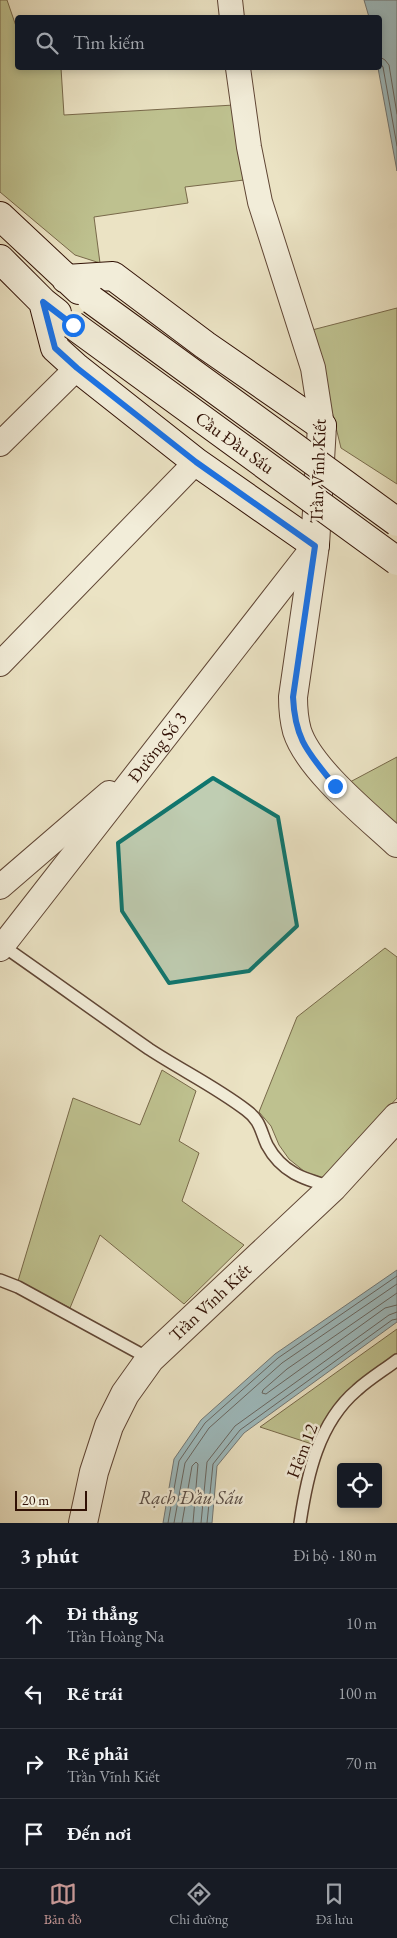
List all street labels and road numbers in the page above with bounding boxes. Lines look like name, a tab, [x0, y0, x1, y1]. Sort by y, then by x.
street label: Cầu Đầu Sấu	[191, 406, 279, 479]
street label: Trần Vĩnh Kiết	[304, 418, 331, 524]
street label: Đường Số 3	[122, 707, 192, 787]
street label: Trần Vĩnh Kiết	[164, 1258, 256, 1346]
street label: Hẻm 12	[281, 1420, 323, 1481]

